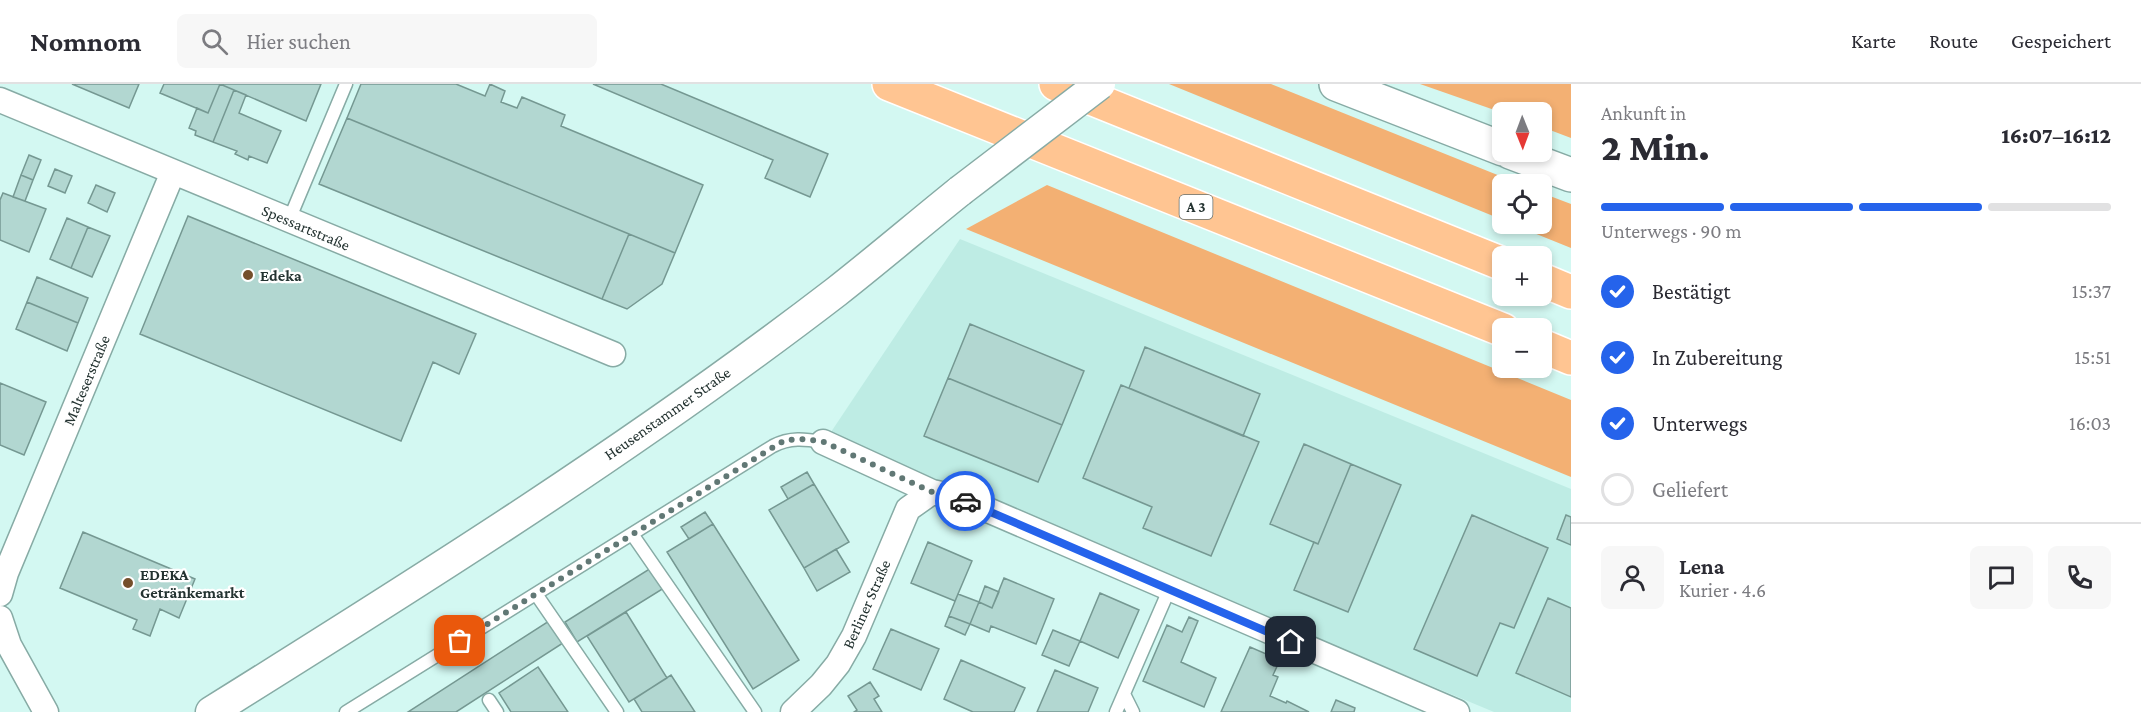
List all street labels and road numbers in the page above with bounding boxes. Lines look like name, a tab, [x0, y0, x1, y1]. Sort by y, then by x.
road number: A 3	[1180, 195, 1212, 219]
street label: Spessartstraße	[259, 201, 352, 255]
street label: Malteserstraße	[60, 333, 113, 428]
street label: Heusenstammer Straße	[601, 363, 734, 463]
street label: Berliner Straße	[839, 557, 894, 651]

